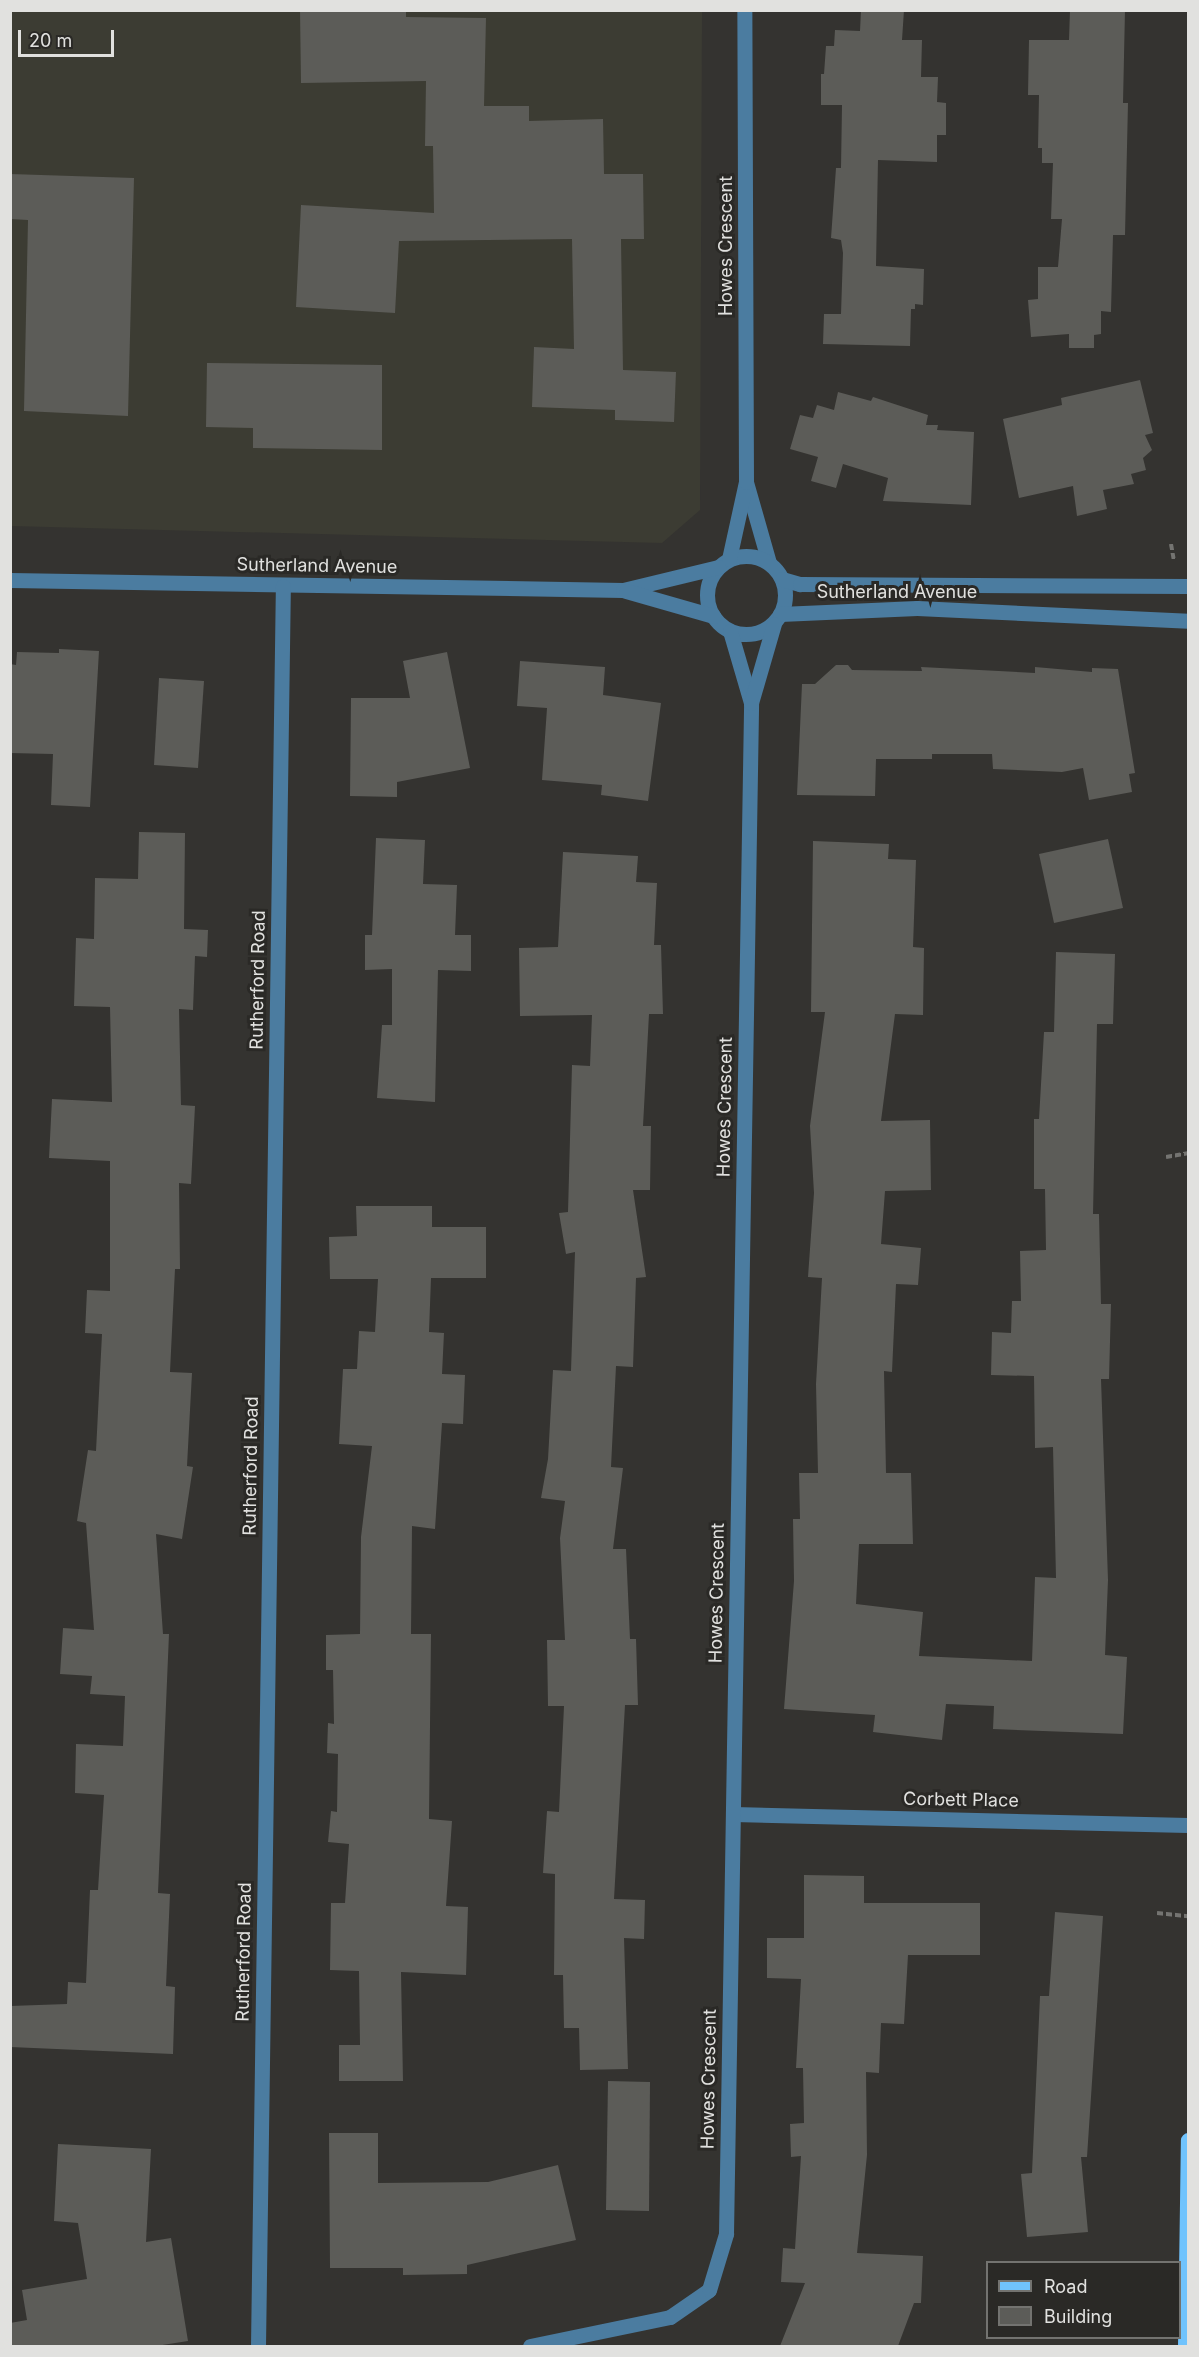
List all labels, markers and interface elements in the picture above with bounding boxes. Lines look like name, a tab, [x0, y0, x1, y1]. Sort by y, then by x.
scale bar	[21, 18, 117, 56]
text: 20 m	[29, 30, 72, 51]
street label: Howes Crescent	[715, 176, 737, 316]
street label: Sutherland Avenue	[236, 554, 398, 578]
street label: Sutherland Avenue	[817, 581, 977, 603]
street label: Rutherford Road	[246, 910, 270, 1050]
street label: Howes Crescent	[713, 1037, 737, 1177]
street label: Rutherford Road	[239, 1396, 263, 1536]
street label: Howes Crescent	[705, 1523, 729, 1663]
street label: Corbett Place	[903, 1788, 1019, 1812]
street label: Rutherford Road	[232, 1882, 256, 2022]
street label: Howes Crescent	[697, 2009, 721, 2149]
legend	[986, 2261, 1181, 2339]
text: Road	[1044, 2276, 1087, 2297]
text: Building	[1044, 2306, 1112, 2327]

